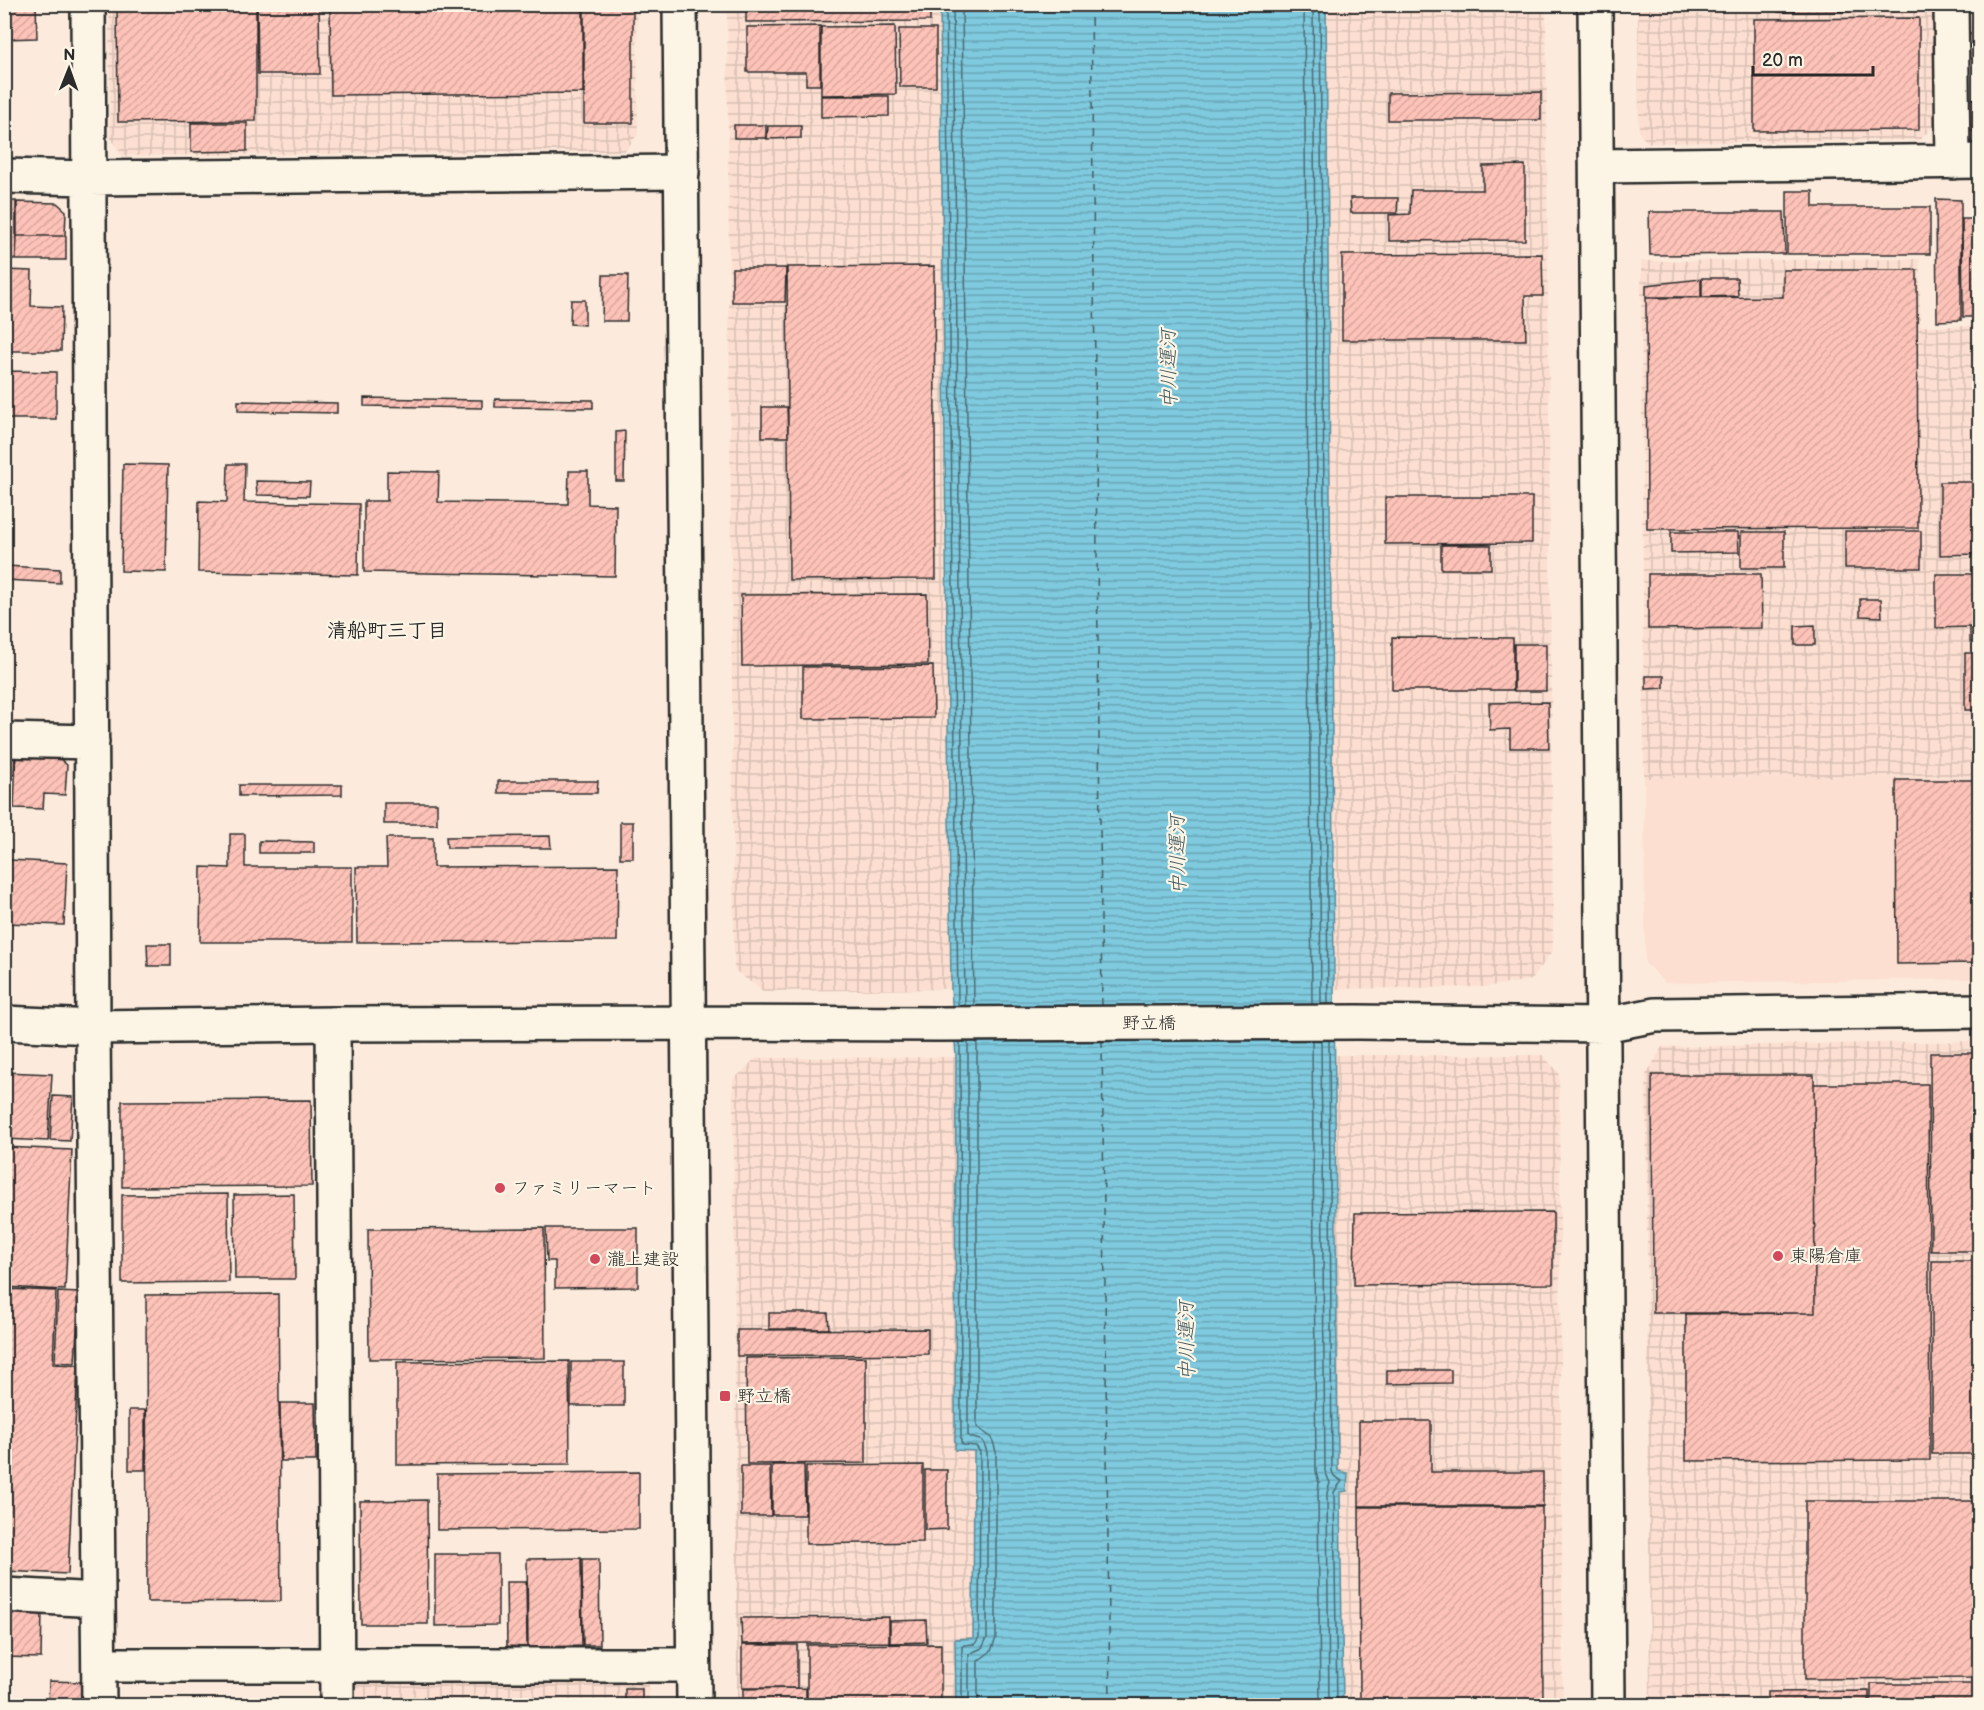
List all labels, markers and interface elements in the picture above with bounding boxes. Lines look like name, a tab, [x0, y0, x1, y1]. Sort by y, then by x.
north arrow	[39, 39, 99, 99]
scale bar	[1753, 39, 1873, 77]
text: N	[63, 46, 75, 65]
text: 20 m	[1762, 50, 1803, 71]
water label: 中川運河	[1156, 326, 1182, 409]
district label: 清船町三丁目	[327, 619, 447, 643]
water label: 中川運河	[1165, 812, 1191, 895]
street label: 野立橋	[1122, 1013, 1176, 1034]
place label: ファミリーマート	[512, 1178, 656, 1199]
marker: ファミリーマート	[493, 1181, 507, 1195]
place label: 東陽倉庫	[1790, 1246, 1862, 1267]
place label: 瀧上建設	[607, 1249, 679, 1270]
marker: 東陽倉庫	[1771, 1249, 1785, 1263]
marker: 瀧上建設	[588, 1252, 602, 1266]
water label: 中川運河	[1174, 1298, 1200, 1381]
place label: 野立橋	[737, 1386, 791, 1407]
marker: 野立橋	[718, 1389, 732, 1403]

